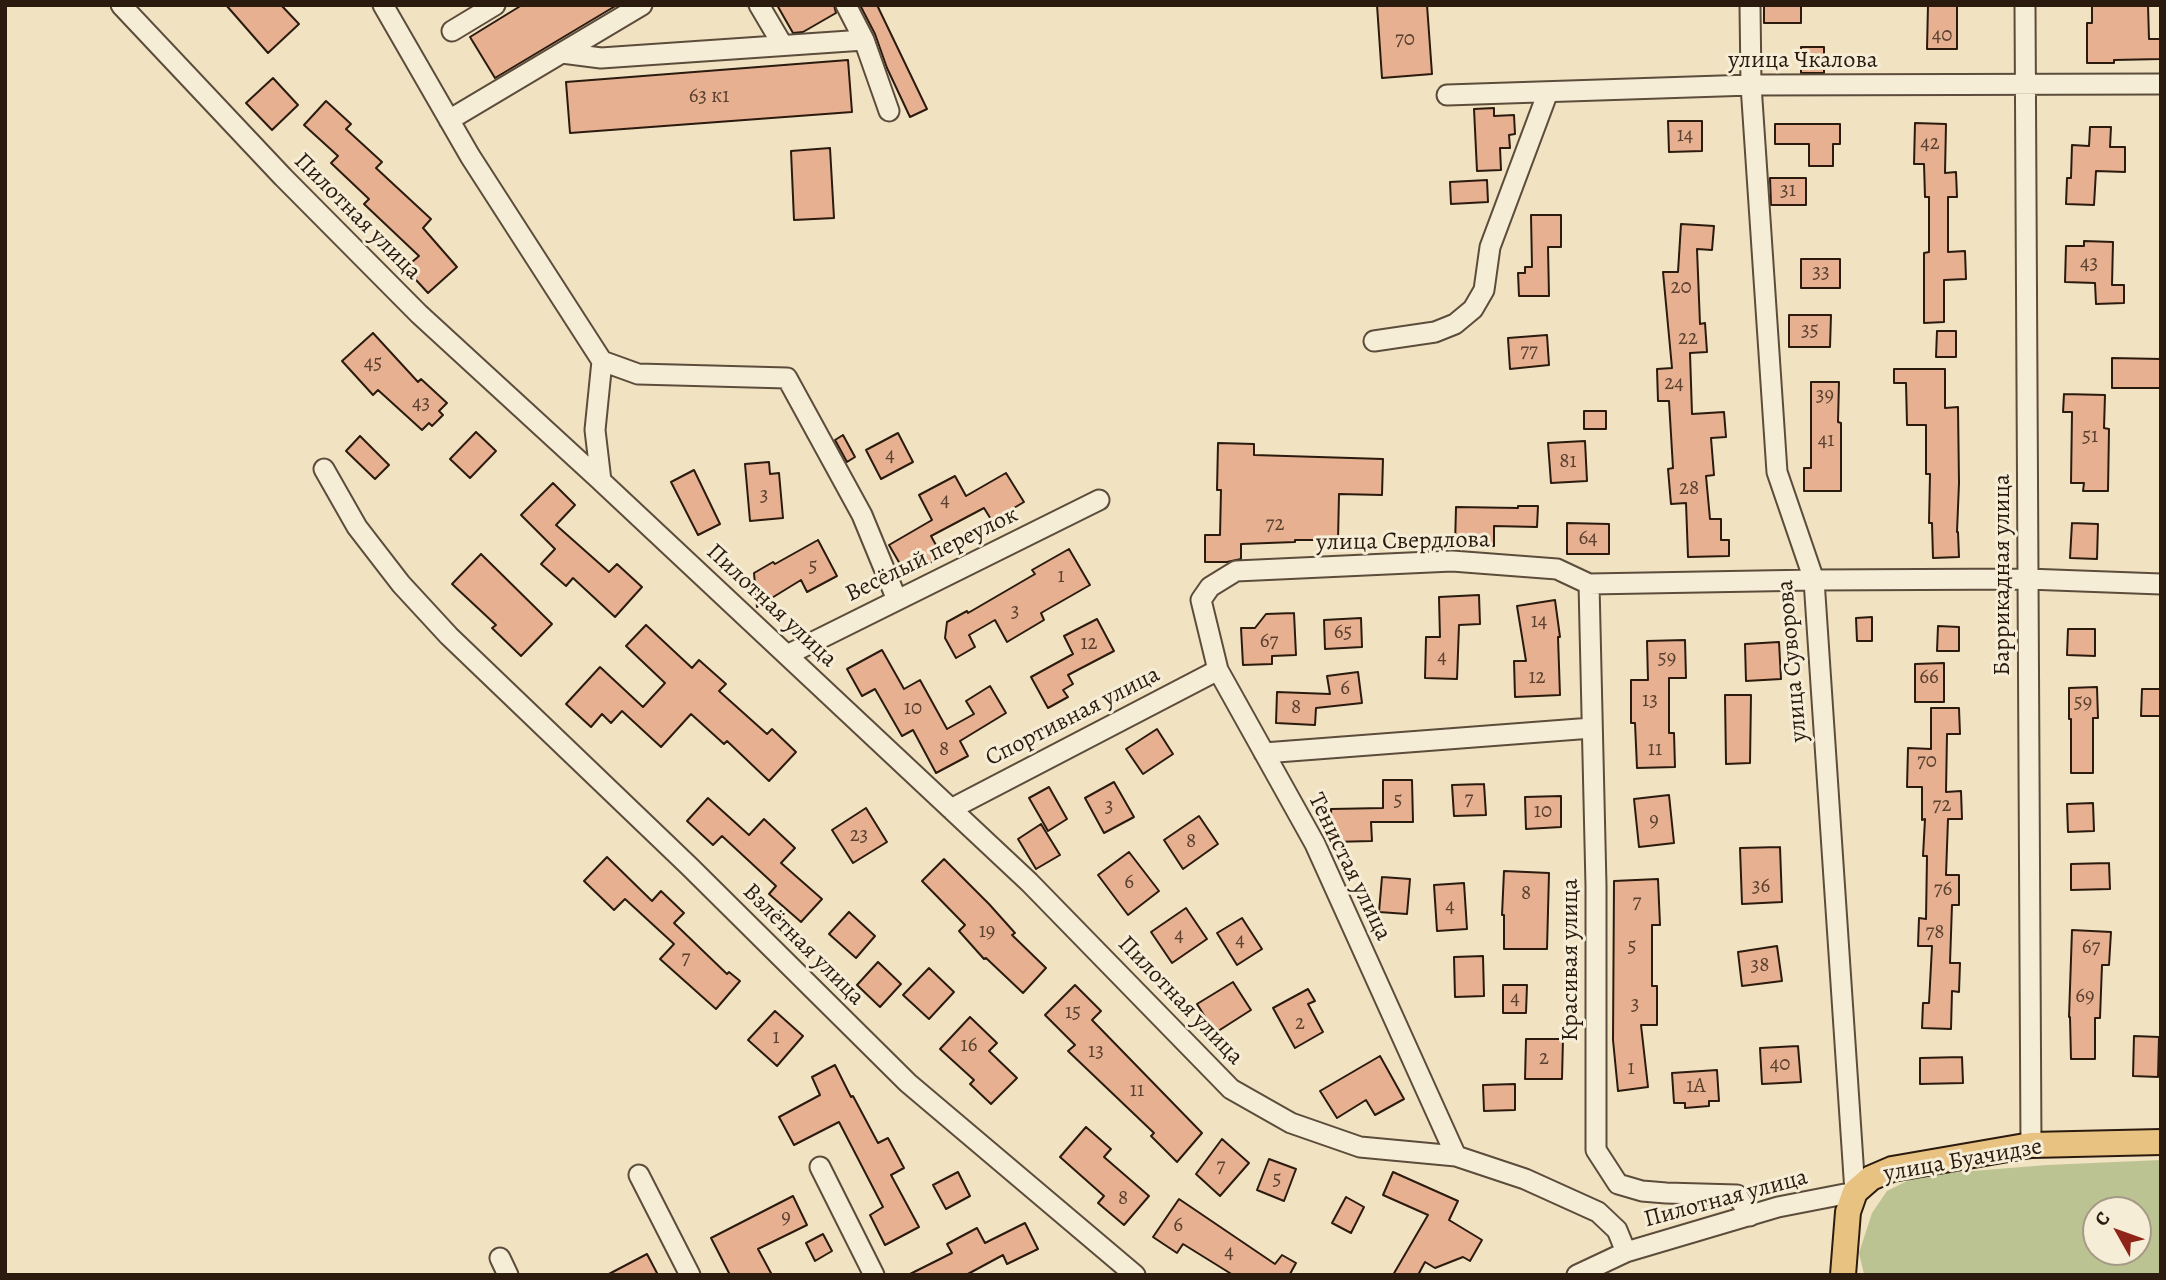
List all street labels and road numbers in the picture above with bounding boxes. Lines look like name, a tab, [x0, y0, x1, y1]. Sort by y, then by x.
street label: улица Чкалова	[1728, 47, 1878, 75]
street label: Пилотная улица	[287, 147, 427, 287]
street label: Баррикадная улица	[1989, 474, 2017, 676]
street label: Весёлый переулок	[841, 501, 1023, 609]
street label: улица Свердлова	[1316, 526, 1490, 558]
street label: Пилотная улица	[700, 538, 842, 674]
street label: улица Суворова	[1772, 579, 1814, 743]
street label: Спортивная улица	[981, 661, 1165, 773]
street label: Тенистая улица	[1301, 789, 1397, 945]
street label: Взлётная улица	[736, 878, 870, 1012]
street label: Красивая улица	[1557, 878, 1585, 1042]
street label: Пилотная улица	[1111, 930, 1249, 1072]
street label: улица Буачидзе	[1881, 1133, 2045, 1189]
street label: Пилотная улица	[1641, 1163, 1811, 1235]

